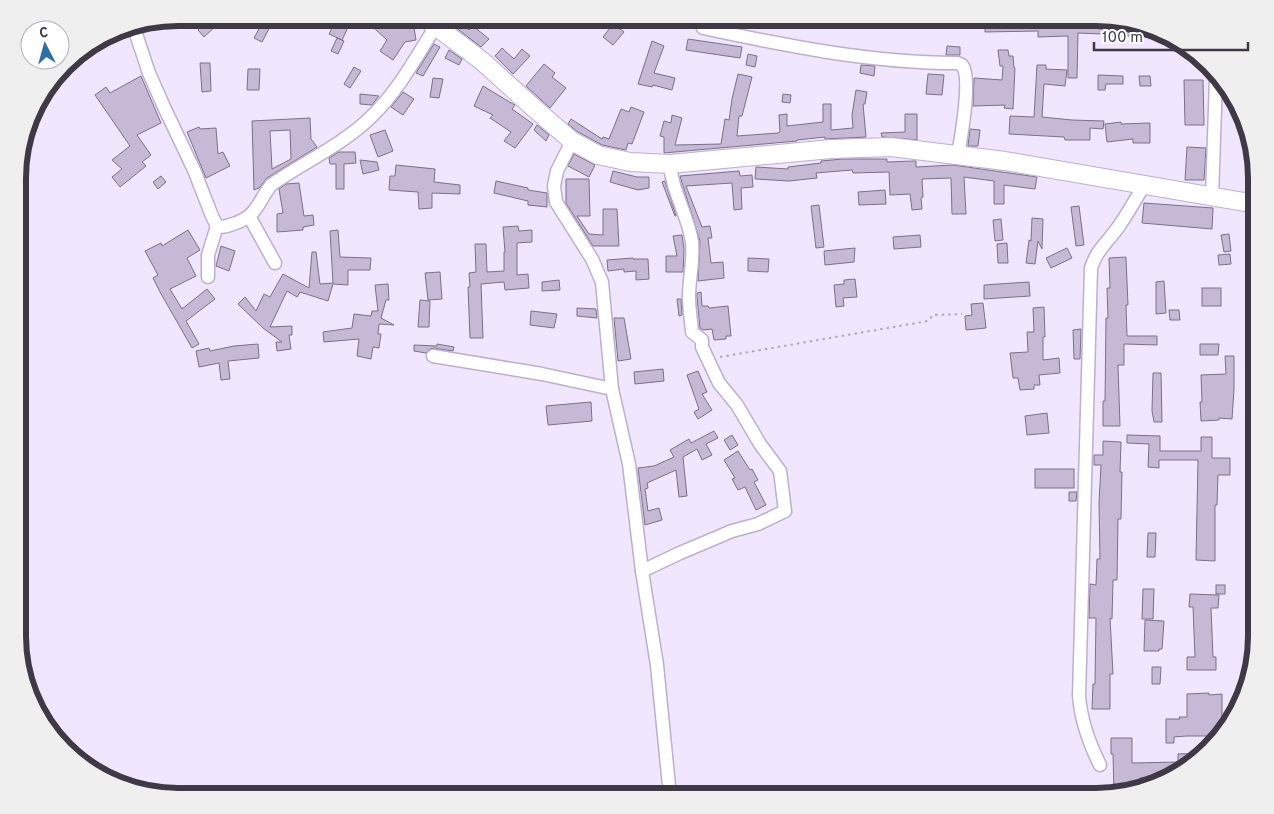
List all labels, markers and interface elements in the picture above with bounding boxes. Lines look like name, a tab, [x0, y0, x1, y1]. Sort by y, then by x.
north arrow	[20, 20, 70, 70]
scale bar	[1094, 20, 1248, 52]
text: С	[38, 25, 49, 42]
text: 100 m	[1102, 29, 1143, 48]

